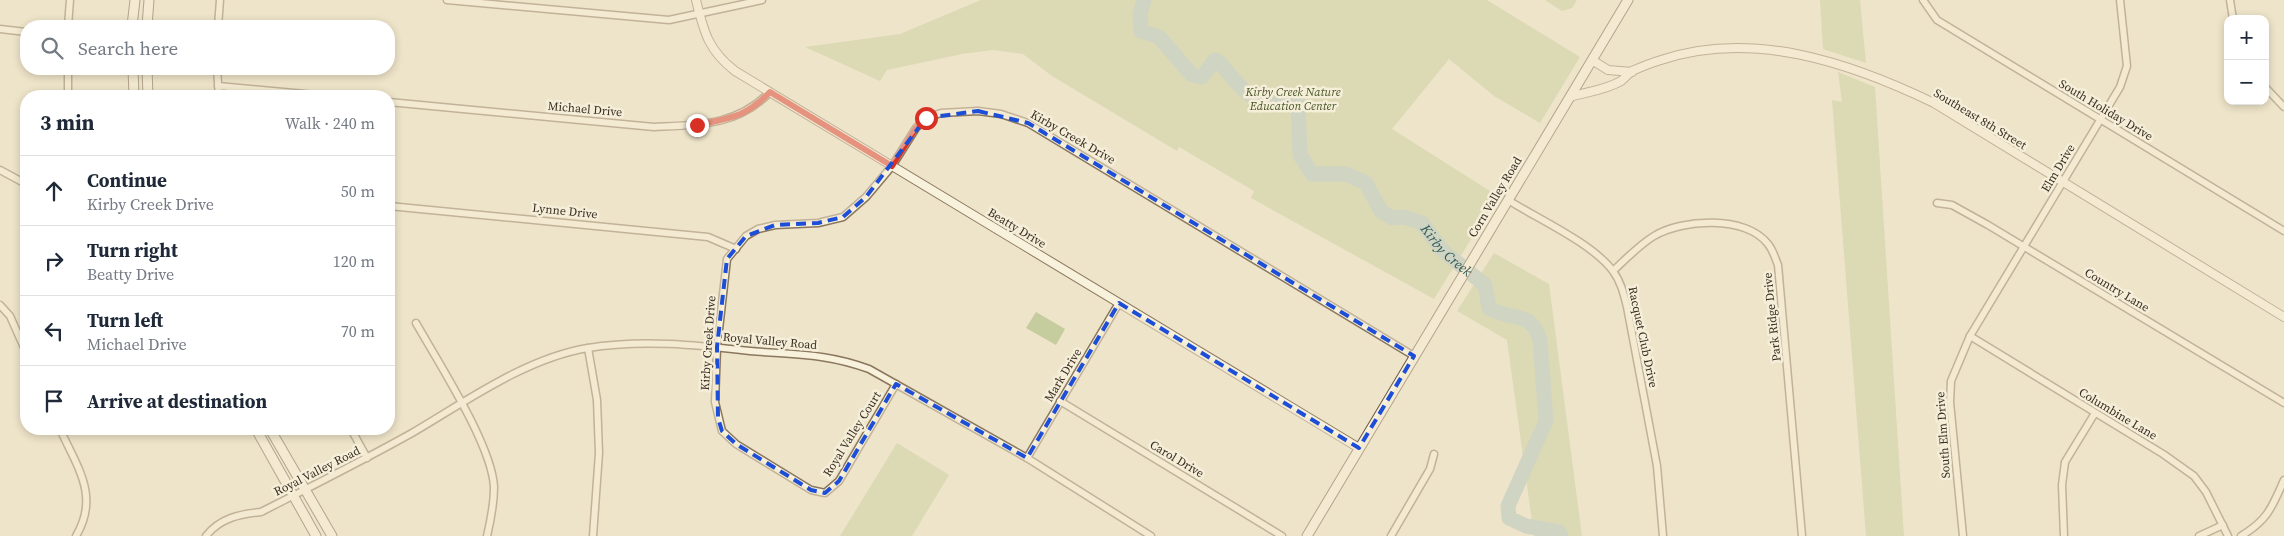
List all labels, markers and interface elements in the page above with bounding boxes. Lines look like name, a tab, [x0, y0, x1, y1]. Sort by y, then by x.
map controls	[2224, 15, 2269, 105]
button: +	[2224, 15, 2269, 60]
search box	[20, 20, 395, 75]
icon: search	[38, 34, 66, 62]
text: Search here	[78, 35, 178, 61]
button: −	[2224, 60, 2269, 105]
street label: South Holiday Drive	[2056, 76, 2156, 144]
park label: Kirby Creek Nature Education Center	[1244, 84, 1341, 114]
street label: Southeast 8th Street	[1931, 85, 2029, 153]
street label: Michael Drive	[547, 98, 623, 120]
street label: Kirby Creek Drive	[1028, 106, 1118, 168]
route start	[915, 107, 938, 130]
text: 3 min	[40, 108, 95, 137]
text: Walk · 240 m	[285, 112, 375, 134]
route end	[686, 114, 709, 137]
street label: Elm Drive	[2037, 141, 2079, 195]
street label: Corn Valley Road	[1465, 154, 1526, 240]
text: Continue	[87, 167, 167, 193]
icon: ahead	[40, 177, 68, 205]
text: 50 m	[341, 180, 375, 202]
text: Kirby Creek Drive	[87, 193, 214, 215]
street label: Lynne Drive	[532, 200, 598, 222]
street label: Beatty Drive	[985, 204, 1049, 252]
water label: Kirby Creek	[1415, 219, 1477, 281]
text: Turn right	[87, 237, 178, 263]
icon: right	[40, 247, 68, 275]
text: 120 m	[333, 250, 375, 272]
text: Beatty Drive	[87, 263, 174, 285]
street label: Country Lane	[2082, 264, 2152, 316]
street label: Park Ridge Drive	[1759, 272, 1785, 362]
street label: Racquet Club Drive	[1624, 285, 1662, 389]
street label: Kirby Creek Drive	[697, 295, 719, 391]
text: Turn left	[87, 307, 163, 333]
icon: left	[40, 317, 68, 345]
text: 70 m	[341, 320, 375, 342]
street label: Royal Valley Road	[722, 329, 818, 353]
text: Michael Drive	[87, 333, 187, 355]
street label: Mark Drive	[1041, 345, 1085, 405]
street label: Columbine Lane	[2076, 384, 2160, 444]
icon: arrive	[40, 387, 68, 415]
text: Arrive at destination	[87, 388, 267, 414]
street label: Royal Valley Court	[819, 388, 885, 480]
street label: South Elm Drive	[1932, 391, 1954, 479]
street label: Carol Drive	[1147, 437, 1207, 481]
street label: Royal Valley Road	[271, 442, 363, 500]

